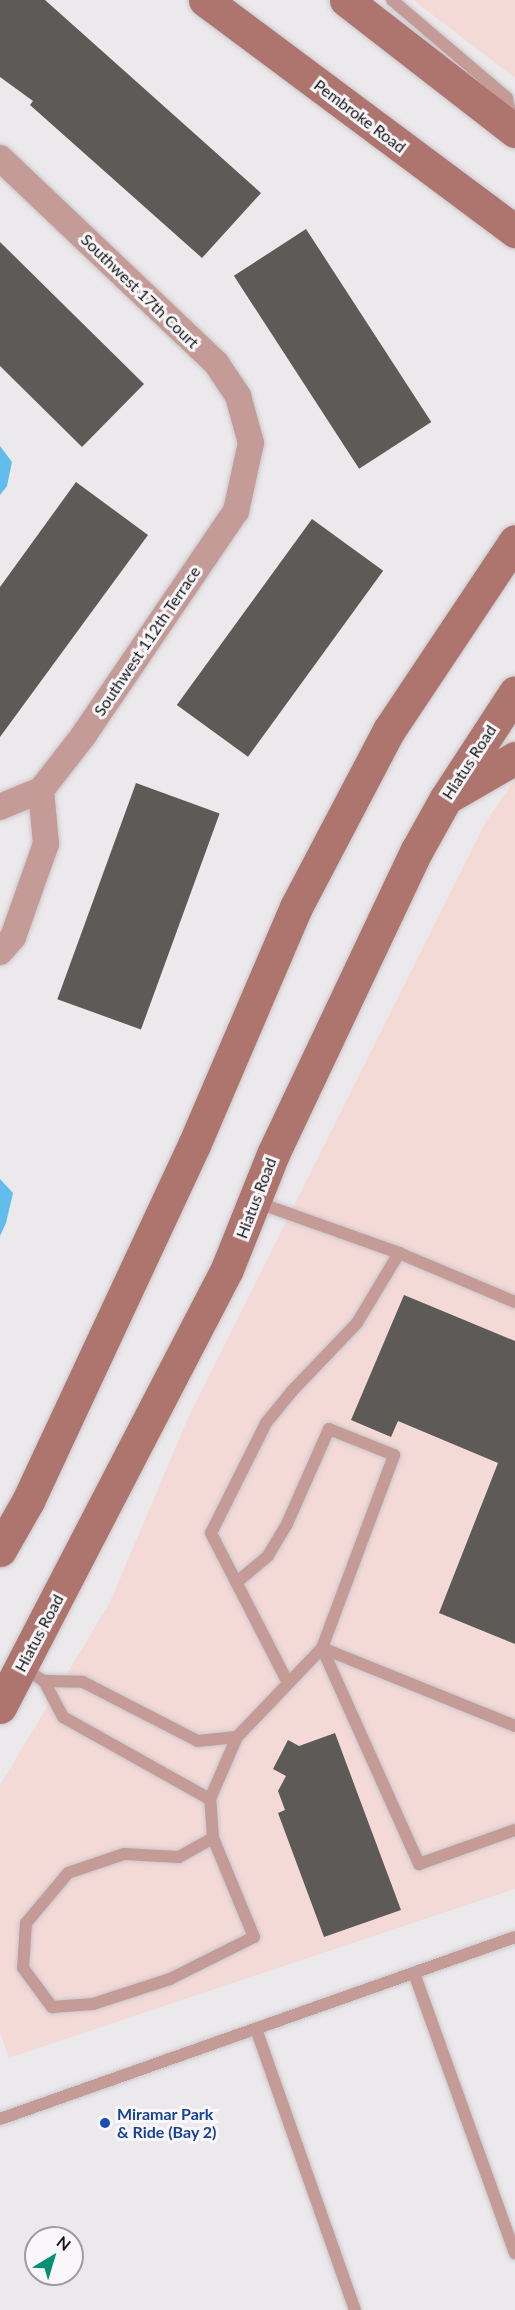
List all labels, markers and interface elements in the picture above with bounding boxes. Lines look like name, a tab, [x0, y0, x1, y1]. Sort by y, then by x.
street label: Pembroke Road	[310, 75, 410, 157]
street label: Southwest 17th Court	[77, 230, 203, 352]
street label: Southwest 112th Terrace	[90, 562, 204, 720]
street label: Hiatus Road	[438, 721, 500, 803]
street label: Hiatus Road	[232, 1155, 280, 1241]
street label: Hiatus Road	[11, 1591, 67, 1675]
place label: Miramar Park & Ride (Bay 2)	[117, 2104, 217, 2142]
marker: Miramar Park & Ride (Bay 2)	[98, 2116, 112, 2130]
north arrow	[24, 2226, 84, 2286]
text: N	[53, 2232, 75, 2254]

